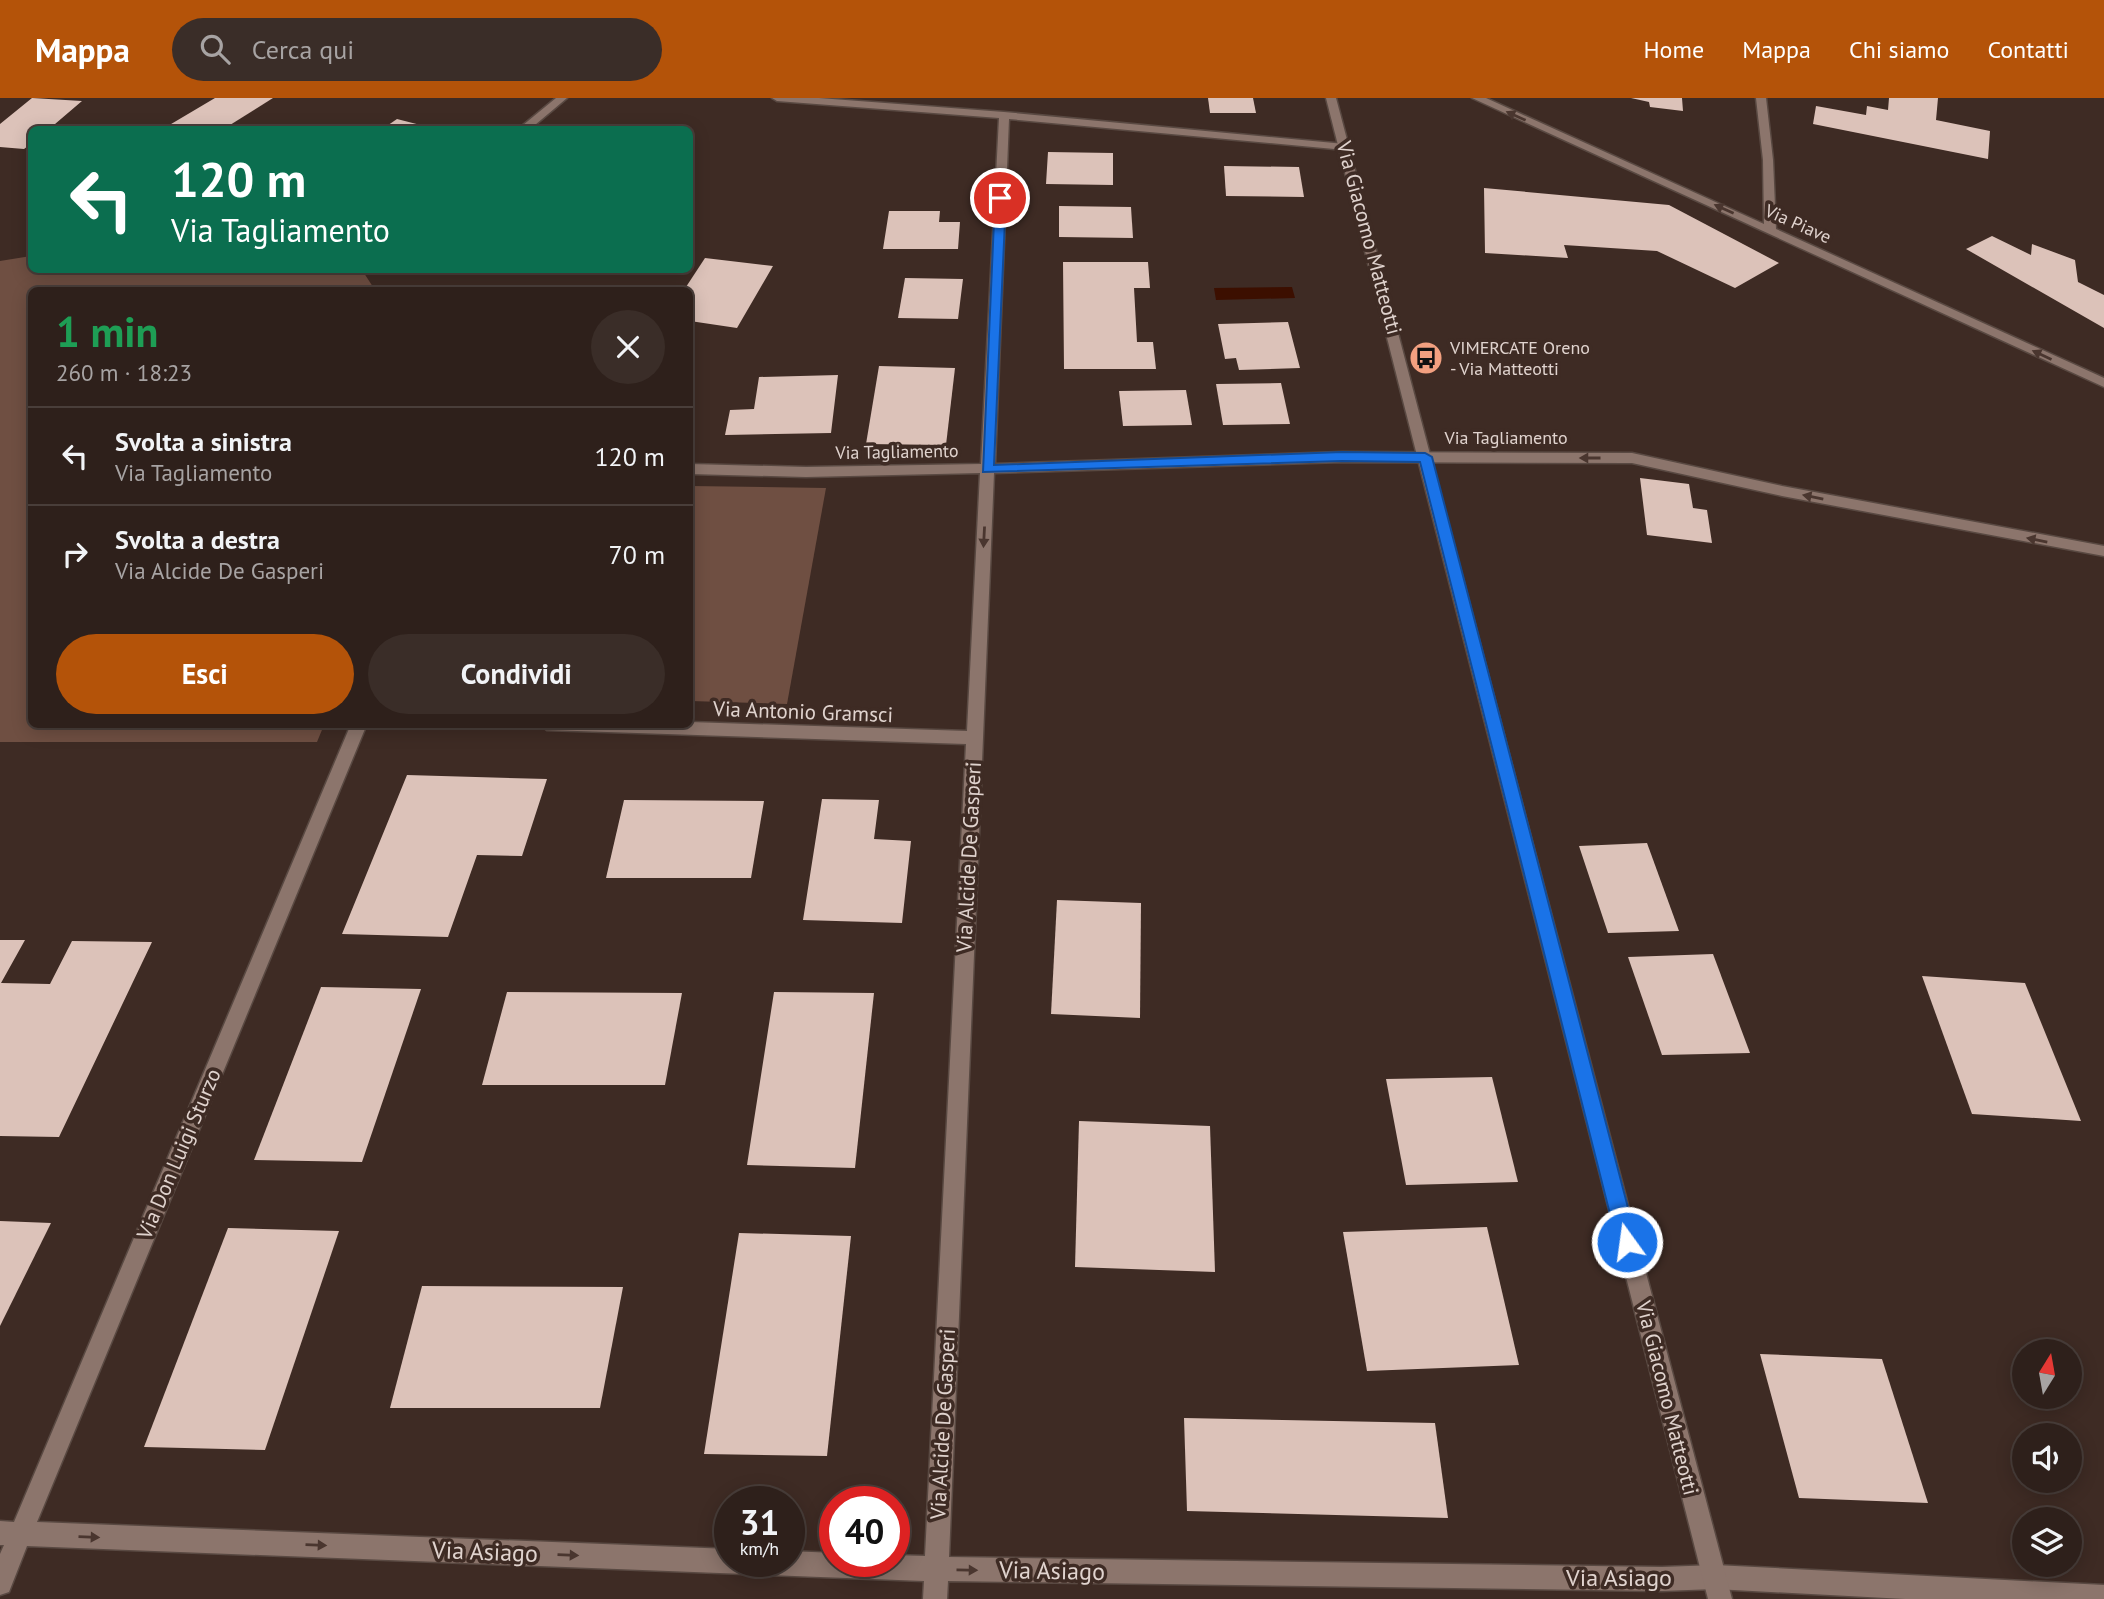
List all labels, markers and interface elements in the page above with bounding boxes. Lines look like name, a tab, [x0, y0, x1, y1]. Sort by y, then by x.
search box	[172, 18, 662, 81]
text: Mappa	[35, 28, 130, 71]
icon: search	[196, 30, 234, 68]
text: Cerca qui	[252, 33, 354, 66]
text: Home	[1643, 34, 1704, 65]
text: Mappa	[1742, 34, 1811, 65]
text: Chi siamo	[1849, 34, 1949, 65]
text: Contatti	[1987, 34, 2069, 65]
one-way arrow	[1506, 110, 1526, 122]
street label: Via Giacomo Matteotti	[1330, 137, 1408, 338]
text: 120 m	[171, 147, 306, 211]
icon: left	[56, 154, 147, 245]
pin	[970, 168, 1030, 228]
icon: arrive	[981, 179, 1019, 217]
street label: Via Piave	[1761, 198, 1835, 248]
one-way arrow	[1714, 203, 1734, 215]
text: Via Tagliamento	[171, 209, 390, 251]
text: 1 min	[56, 304, 158, 359]
button: close	[591, 310, 665, 384]
place label: VIMERCATE Oreno - Via Matteotti	[1449, 336, 1590, 380]
bus stop icon: VIMERCATE Oreno - Via Matteotti	[1407, 339, 1445, 377]
one-way arrow	[2032, 349, 2052, 360]
text: 260 m · 18:23	[56, 358, 192, 387]
text: Svolta a sinistra	[115, 425, 292, 458]
street label: Via Tagliamento	[1443, 426, 1568, 449]
icon: left	[56, 437, 94, 475]
street label: Via Tagliamento	[834, 439, 959, 464]
text: 120 m	[594, 440, 665, 473]
one-way arrow	[1579, 452, 1601, 464]
text: Via Tagliamento	[115, 458, 272, 487]
one-way arrow	[1802, 491, 1824, 502]
text: Svolta a destra	[115, 523, 280, 556]
one-way arrow	[979, 527, 990, 549]
icon: right	[56, 535, 94, 573]
one-way arrow	[2026, 535, 2048, 546]
text: 70 m	[609, 538, 665, 571]
text: Via Alcide De Gasperi	[115, 556, 324, 585]
button: Esci	[56, 634, 354, 714]
button: Condividi	[368, 634, 665, 714]
street label: Via Antonio Gramsci	[712, 695, 894, 728]
street label: Via Alcide De Gasperi	[950, 761, 987, 954]
street label: Via Don Luigi Sturzo	[130, 1064, 227, 1244]
position arrow	[1590, 1205, 1664, 1279]
street label: Via Giacomo Matteotti	[1630, 1297, 1705, 1498]
street label: Via Alcide De Gasperi	[924, 1328, 961, 1521]
north arrow	[2012, 1339, 2082, 1409]
map controls	[2012, 1339, 2082, 1577]
button: sound	[2012, 1423, 2082, 1493]
speed limit sign: 40	[819, 1486, 910, 1577]
text: 31	[740, 1499, 779, 1545]
button: layers	[2012, 1507, 2082, 1577]
one-way arrow	[78, 1531, 100, 1542]
street label: Via Asiago	[431, 1534, 538, 1569]
text: km/h	[740, 1537, 779, 1560]
one-way arrow	[306, 1540, 328, 1551]
one-way arrow	[557, 1550, 579, 1561]
street label: Via Asiago	[998, 1554, 1105, 1587]
street label: Via Asiago	[1565, 1562, 1672, 1593]
one-way arrow	[956, 1564, 978, 1576]

